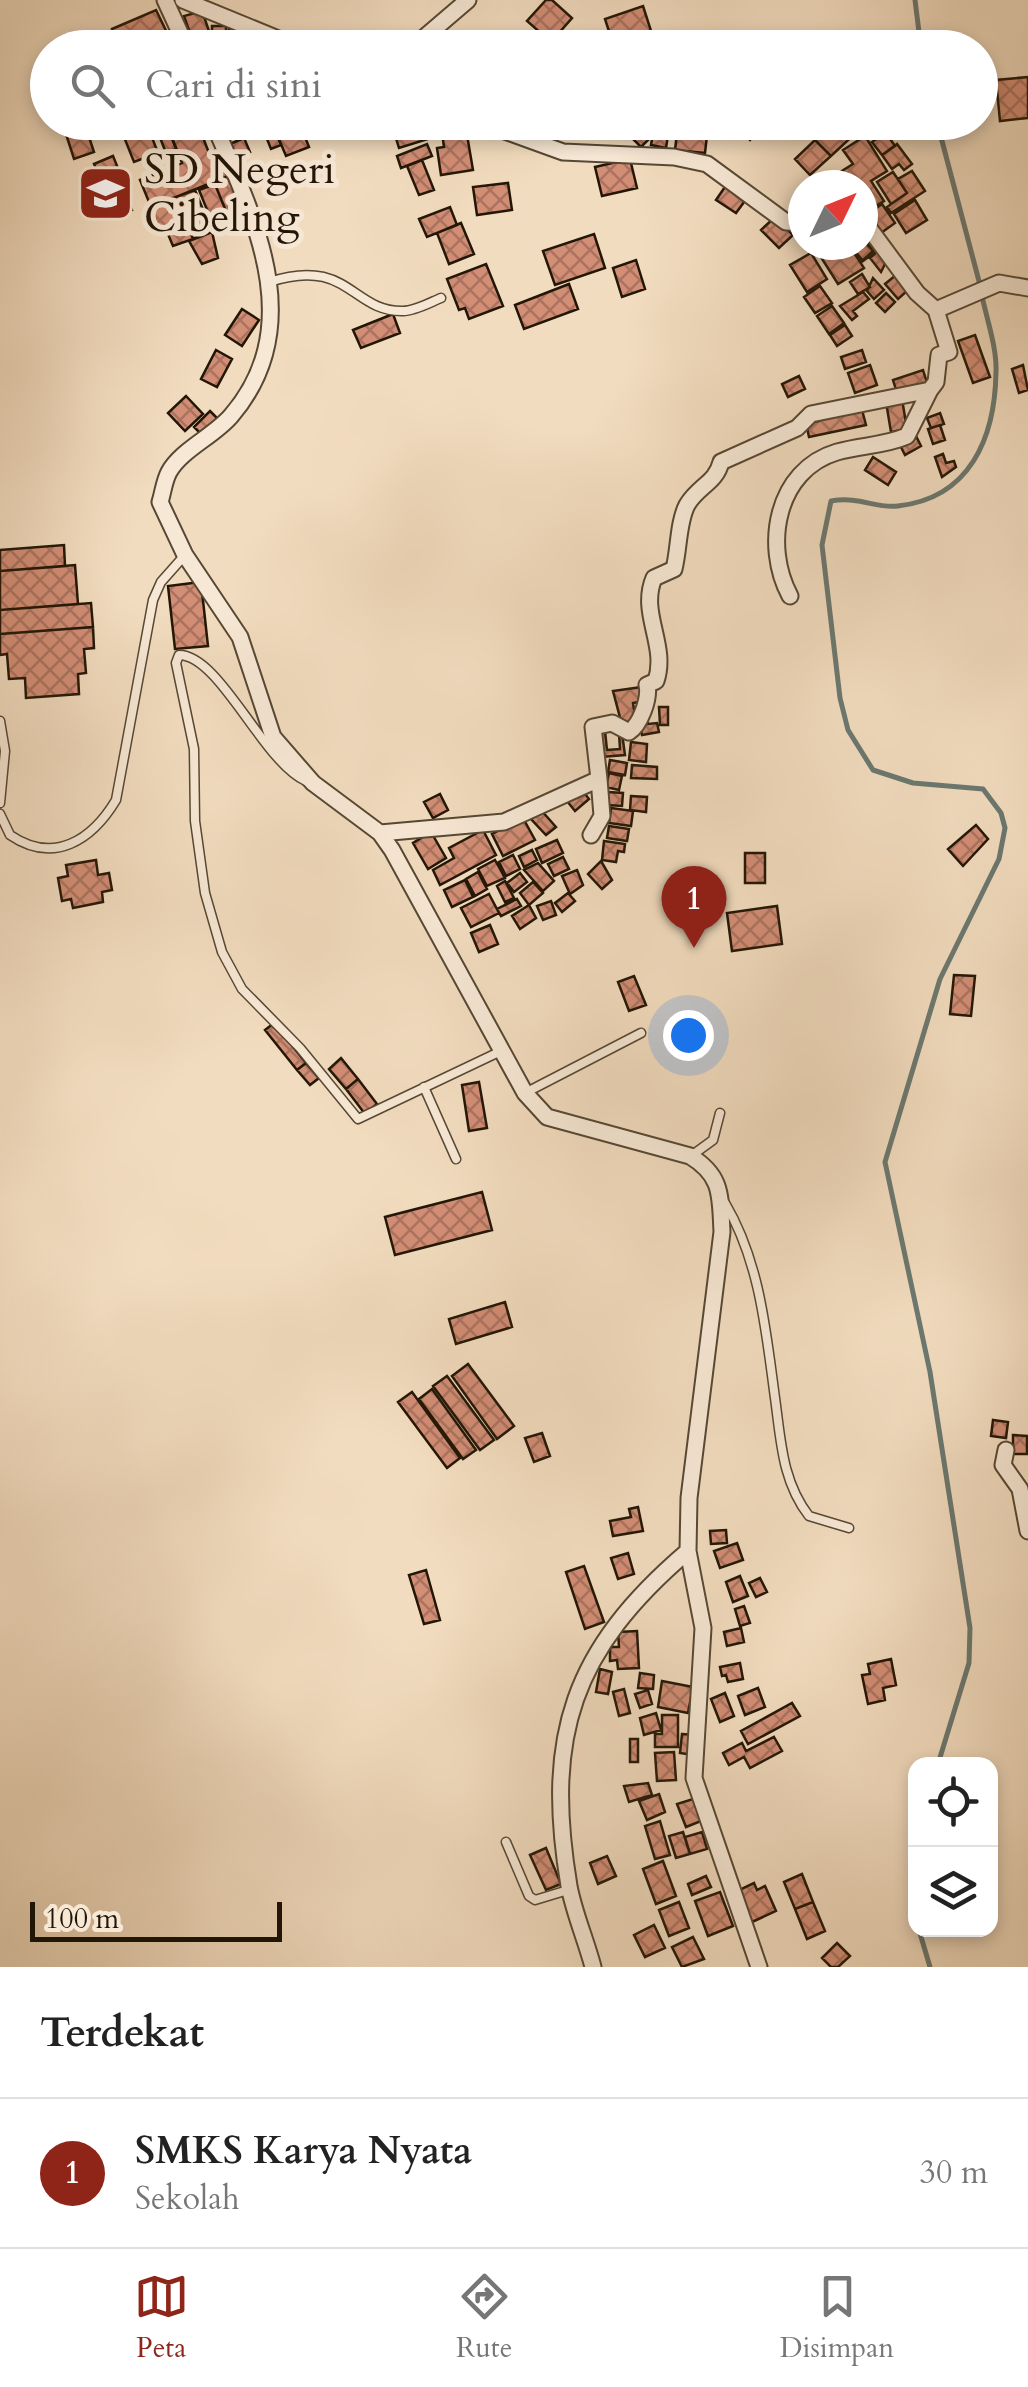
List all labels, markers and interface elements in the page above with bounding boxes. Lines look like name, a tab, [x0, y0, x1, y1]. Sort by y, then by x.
search box	[30, 30, 998, 140]
icon: search	[65, 58, 120, 113]
text: Cari di sini	[145, 59, 322, 111]
place label: SD Negeri Cibeling	[144, 141, 335, 246]
school or university icon: SD Negeri Cibeling	[75, 163, 135, 223]
north arrow	[788, 170, 878, 260]
pin: 1	[662, 866, 726, 948]
your location	[663, 1010, 714, 1061]
map controls	[908, 1757, 998, 1937]
button: locate	[908, 1757, 998, 1847]
button: layers	[908, 1847, 998, 1937]
scale bar	[30, 1897, 282, 1942]
text: 100 m	[45, 1900, 119, 1938]
text: Terdekat	[40, 2004, 204, 2061]
text: SMKS Karya Nyata	[135, 2125, 472, 2177]
text: 1	[64, 2151, 81, 2195]
text: 30 m	[920, 2151, 988, 2195]
text: Sekolah	[135, 2177, 240, 2221]
tab: Peta	[134, 2269, 189, 2367]
tab: Rute	[456, 2269, 512, 2367]
tab: Disimpan	[780, 2269, 894, 2367]

